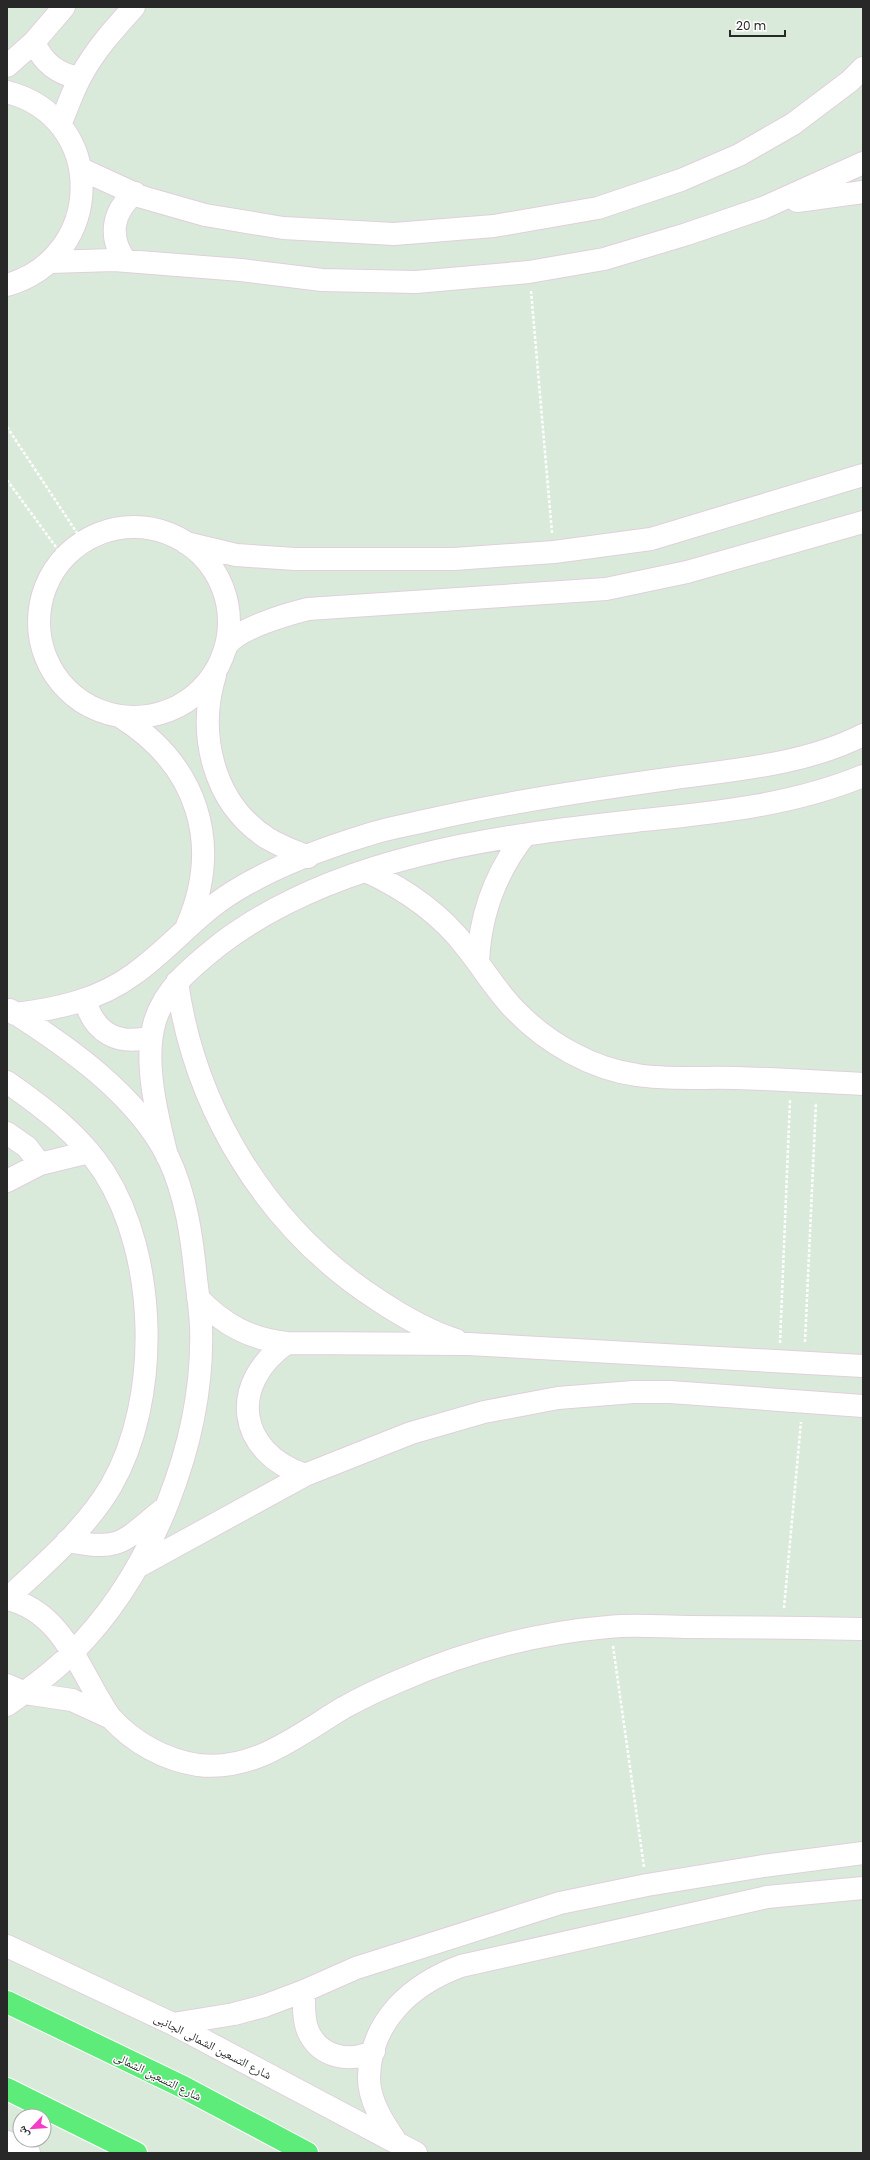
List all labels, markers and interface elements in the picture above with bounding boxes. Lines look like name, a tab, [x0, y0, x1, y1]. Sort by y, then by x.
scale bar	[730, 12, 785, 38]
text: 20 m	[736, 17, 766, 34]
street label: شارع التسعين الشمالى الجانبى	[152, 2010, 274, 2082]
street label: شارع التسعين الشمالى	[112, 2049, 204, 2103]
north arrow	[12, 2108, 52, 2148]
text: ش	[13, 2123, 33, 2141]

